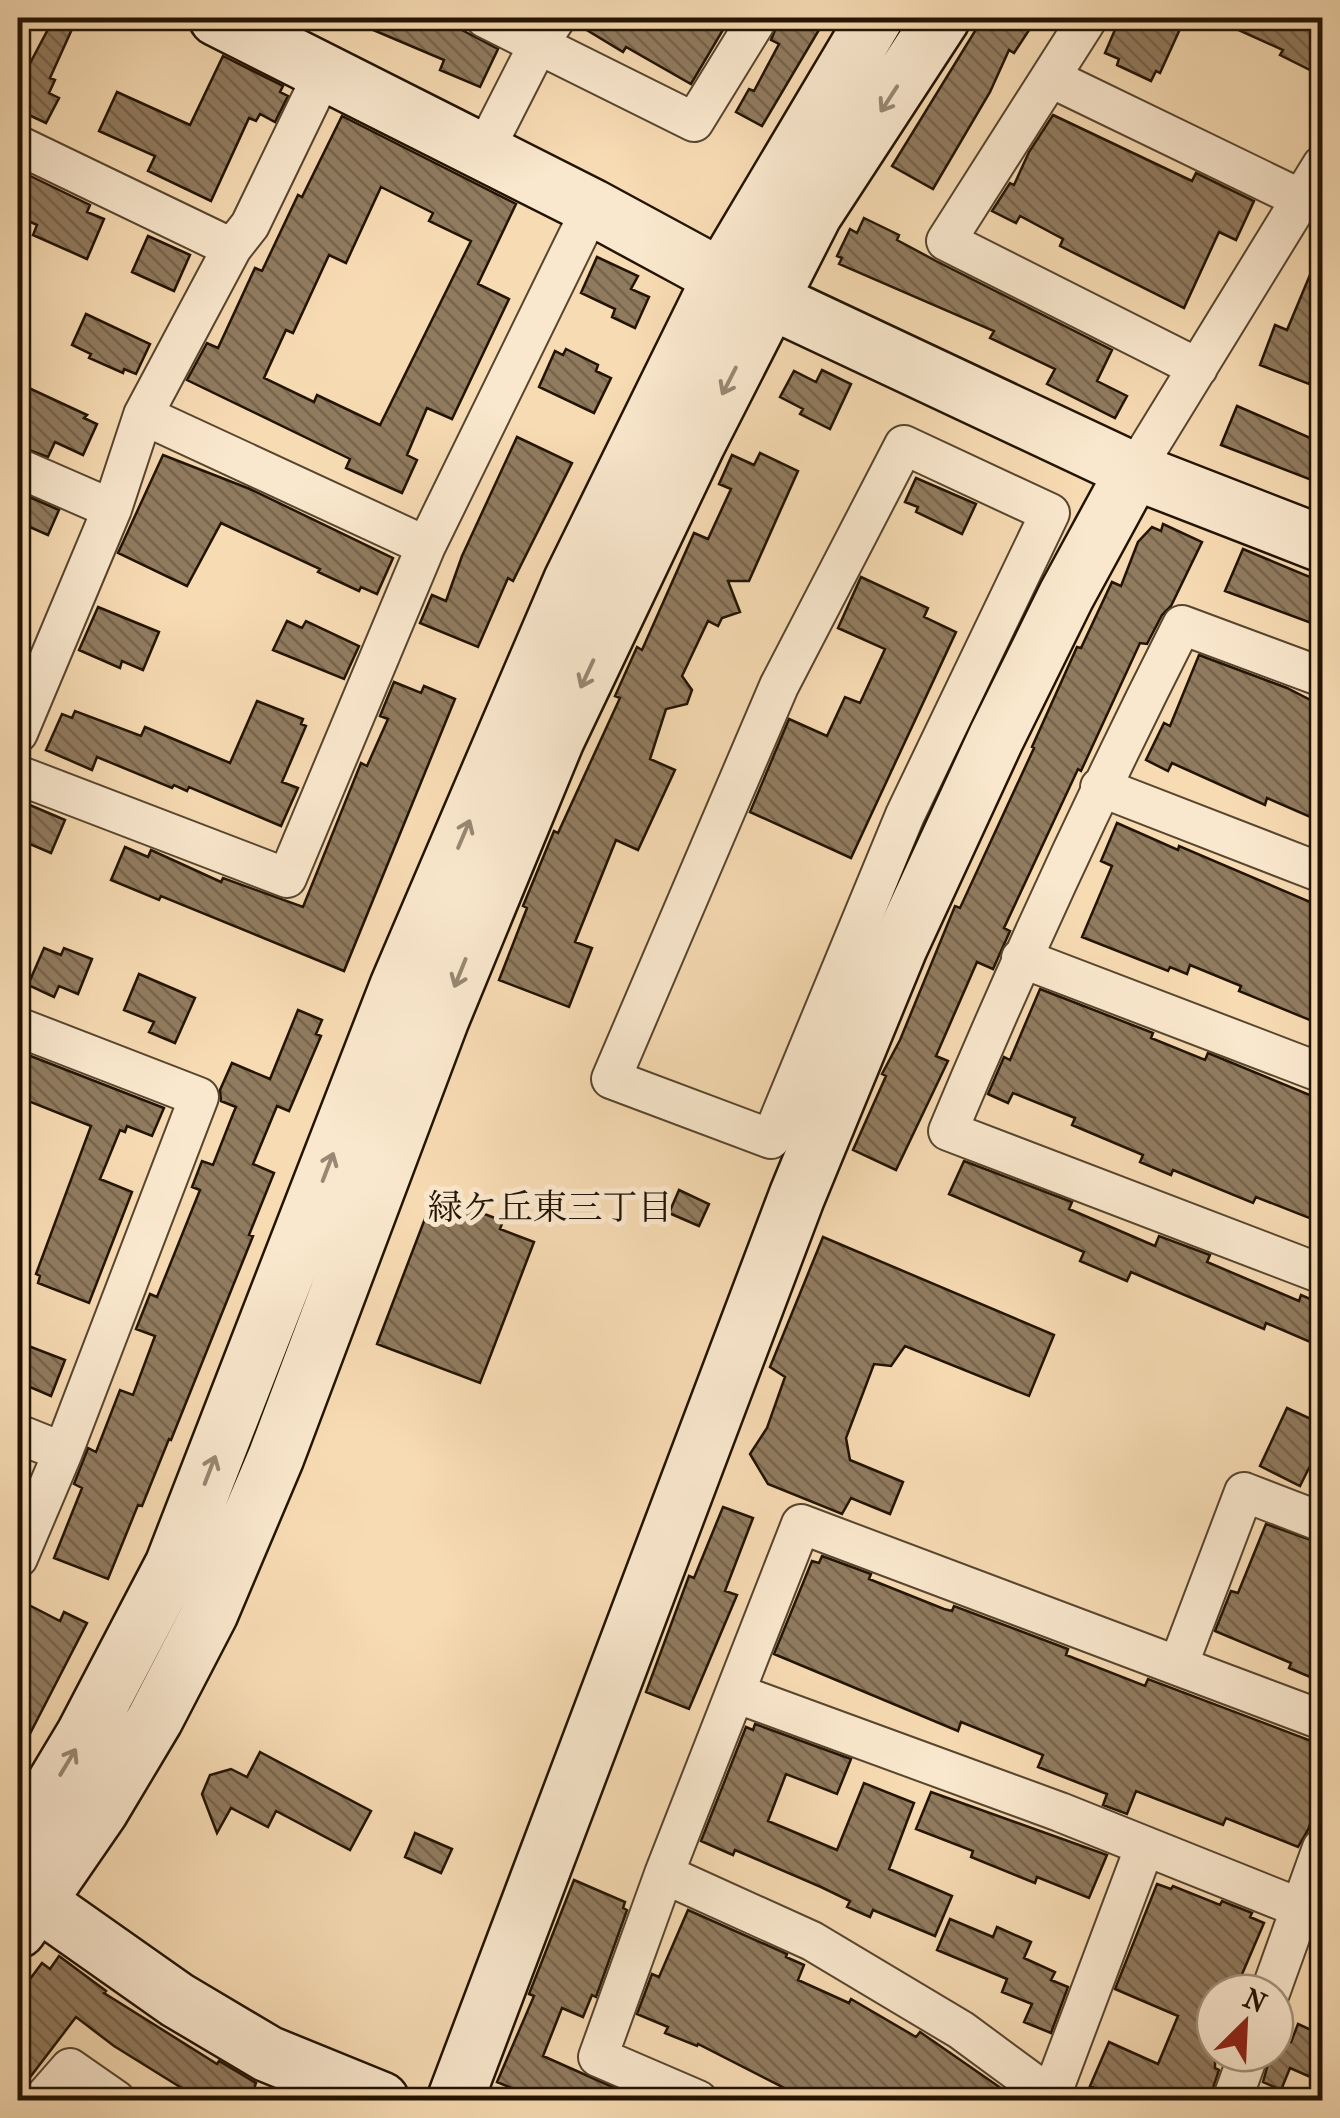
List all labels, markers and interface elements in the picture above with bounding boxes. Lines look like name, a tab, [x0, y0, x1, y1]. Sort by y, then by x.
one-way arrow	[879, 85, 900, 113]
one-way arrow	[718, 366, 737, 396]
one-way arrow	[577, 658, 596, 688]
one-way arrow	[456, 819, 474, 850]
one-way arrow	[450, 957, 468, 988]
one-way arrow	[320, 1152, 338, 1183]
district label: 緑ケ丘東三丁目	[427, 1187, 673, 1228]
one-way arrow	[202, 1455, 220, 1486]
one-way arrow	[58, 1748, 78, 1777]
north arrow	[1195, 1973, 1295, 2073]
text: N	[1239, 1981, 1272, 2020]

